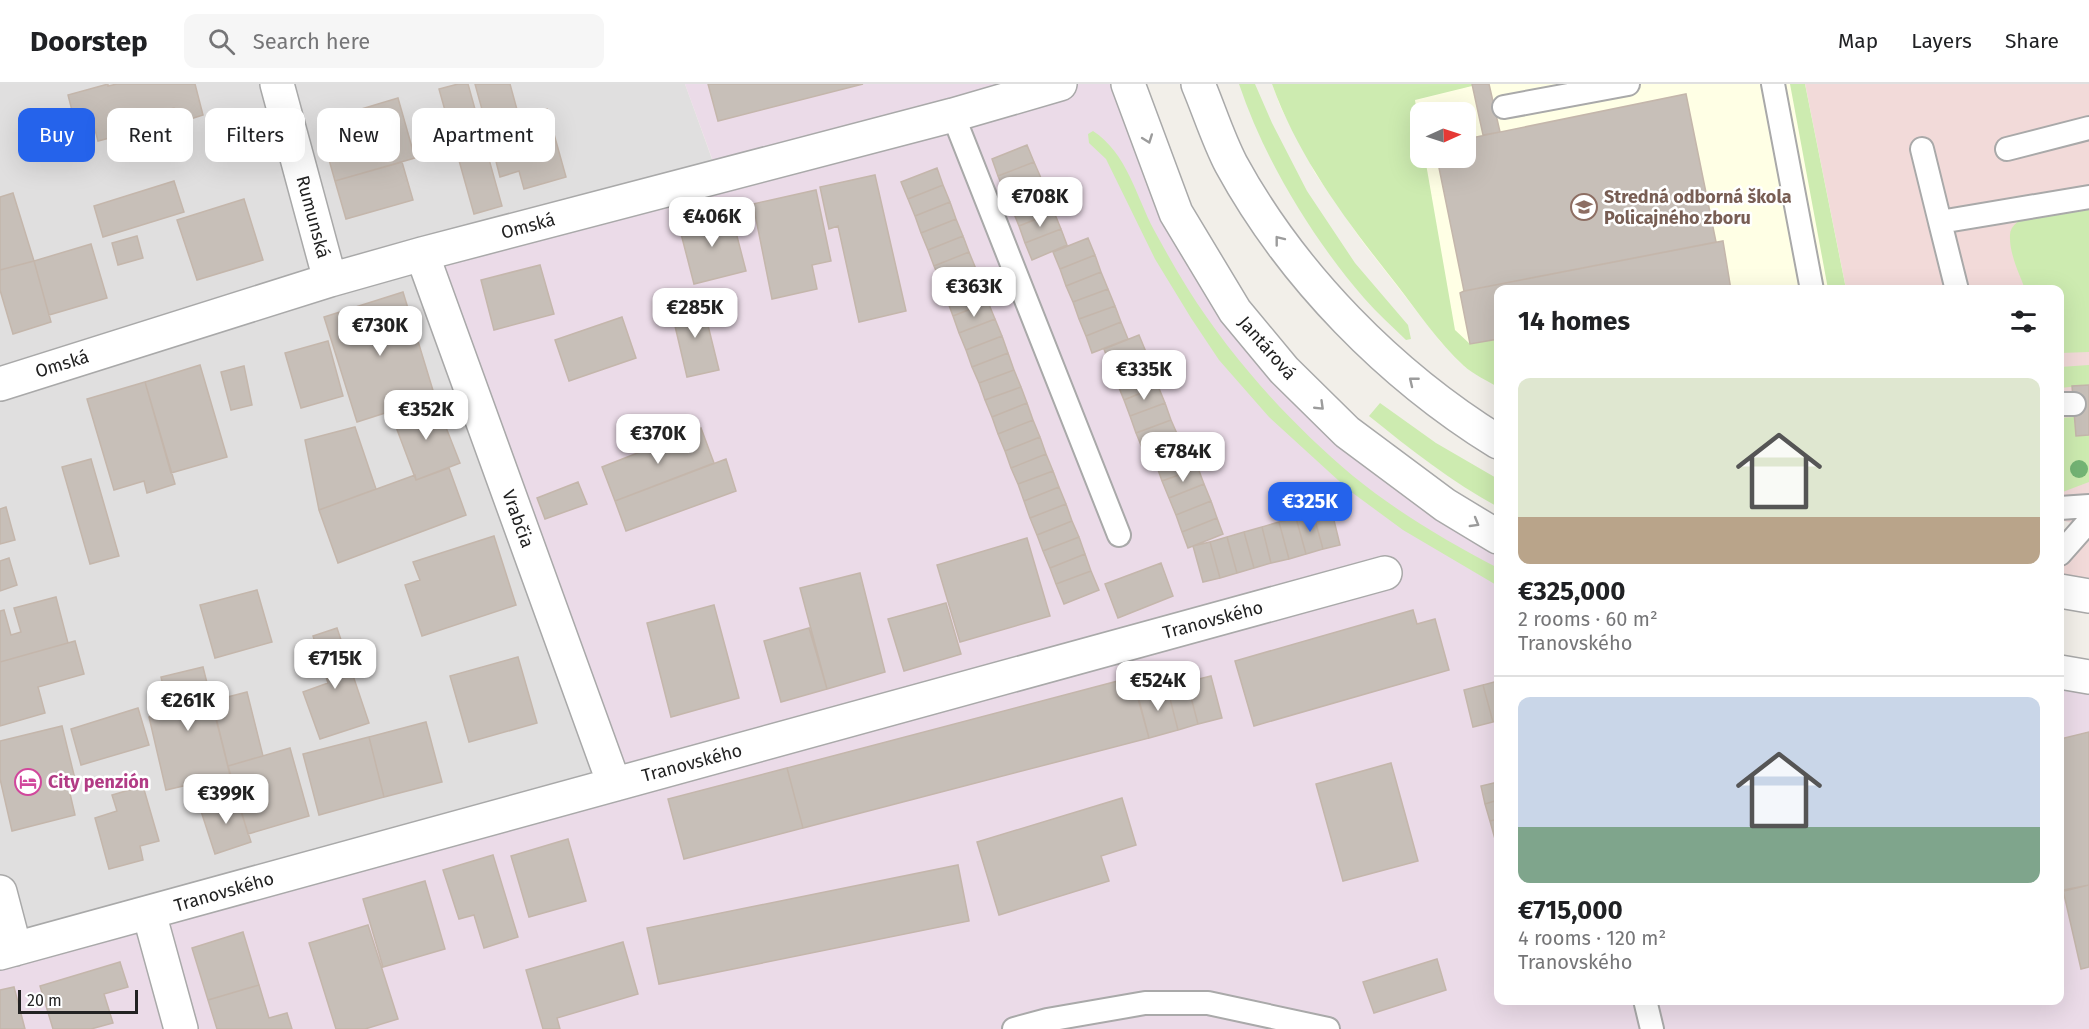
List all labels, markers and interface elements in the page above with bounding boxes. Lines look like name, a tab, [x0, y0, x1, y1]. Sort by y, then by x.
search box	[184, 14, 604, 68]
text: Doorstep	[30, 25, 148, 58]
icon: search	[205, 25, 238, 58]
text: Search here	[253, 28, 370, 55]
text: Map	[1838, 28, 1878, 54]
text: Layers	[1911, 28, 1972, 54]
text: Share	[2005, 28, 2059, 54]
north arrow	[1410, 102, 1476, 168]
map controls	[1410, 102, 1476, 168]
chip: Buy	[18, 108, 95, 162]
chip: Rent	[107, 108, 193, 162]
chip: Filters	[205, 108, 305, 162]
chip: New	[317, 108, 400, 162]
chip: Apartment	[412, 108, 555, 162]
one-way arrow	[1141, 133, 1154, 144]
street label: Rumunská	[291, 173, 335, 261]
pin: €708K	[998, 177, 1082, 228]
text: €708K	[1012, 184, 1068, 208]
place label: Stredná odborná škola Policajného zboru	[1604, 186, 1792, 229]
school or university icon: Stredná odborná škola Policajného zboru	[1569, 192, 1599, 222]
pin: €406K	[670, 197, 754, 248]
text: €406K	[683, 204, 741, 228]
street label: Omská	[499, 208, 557, 244]
one-way arrow	[1276, 235, 1287, 246]
pin: €363K	[932, 267, 1016, 318]
text: €363K	[946, 274, 1002, 298]
pin: €285K	[653, 288, 737, 339]
text: €285K	[667, 295, 723, 319]
icon: filters	[2007, 305, 2040, 338]
pin: €730K	[338, 306, 422, 357]
text: 14 homes	[1518, 306, 1630, 337]
street label: Jantárová	[1233, 312, 1301, 384]
text: €730K	[352, 313, 408, 337]
street label: Omská	[32, 345, 92, 383]
pin: €335K	[1102, 350, 1186, 401]
text: €335K	[1116, 357, 1172, 381]
one-way arrow	[1409, 377, 1420, 388]
pin: €352K	[384, 390, 468, 441]
text: €352K	[398, 397, 454, 421]
one-way arrow	[1313, 398, 1324, 409]
pin: €370K	[616, 414, 700, 465]
icon: home	[1725, 417, 1833, 525]
text: €370K	[630, 421, 686, 445]
pin: €784K	[1141, 432, 1225, 483]
text: €784K	[1155, 439, 1211, 463]
pin: €325K	[1268, 482, 1352, 533]
street label: Vrabčia	[497, 487, 539, 551]
text: €325K	[1282, 489, 1338, 513]
one-way arrow	[1469, 516, 1479, 527]
text: €325,000	[1518, 576, 1626, 607]
street label: Tranovského	[1160, 596, 1266, 644]
text: 2 rooms · 60 m²	[1518, 607, 1658, 631]
text: Tranovského	[1518, 631, 1632, 655]
pin: €715K	[293, 639, 377, 690]
text: €715K	[308, 646, 362, 670]
pin: €524K	[1116, 661, 1200, 712]
text: €524K	[1130, 668, 1186, 692]
pin: €261K	[146, 681, 230, 732]
text: €261K	[161, 688, 215, 712]
icon: home	[1725, 736, 1833, 844]
street label: Tranovského	[639, 739, 745, 787]
hotel icon: City penzión	[13, 767, 43, 797]
place label: City penzión	[48, 771, 149, 793]
pin: €399K	[184, 774, 268, 825]
text: €399K	[197, 781, 255, 805]
street label: Tranovského	[171, 867, 277, 917]
text: €715,000	[1518, 895, 1623, 926]
text: 4 rooms · 120 m²	[1518, 926, 1666, 950]
text: Tranovského	[1518, 950, 1632, 974]
scale bar	[18, 987, 138, 1014]
text: 20 m	[27, 991, 62, 1010]

